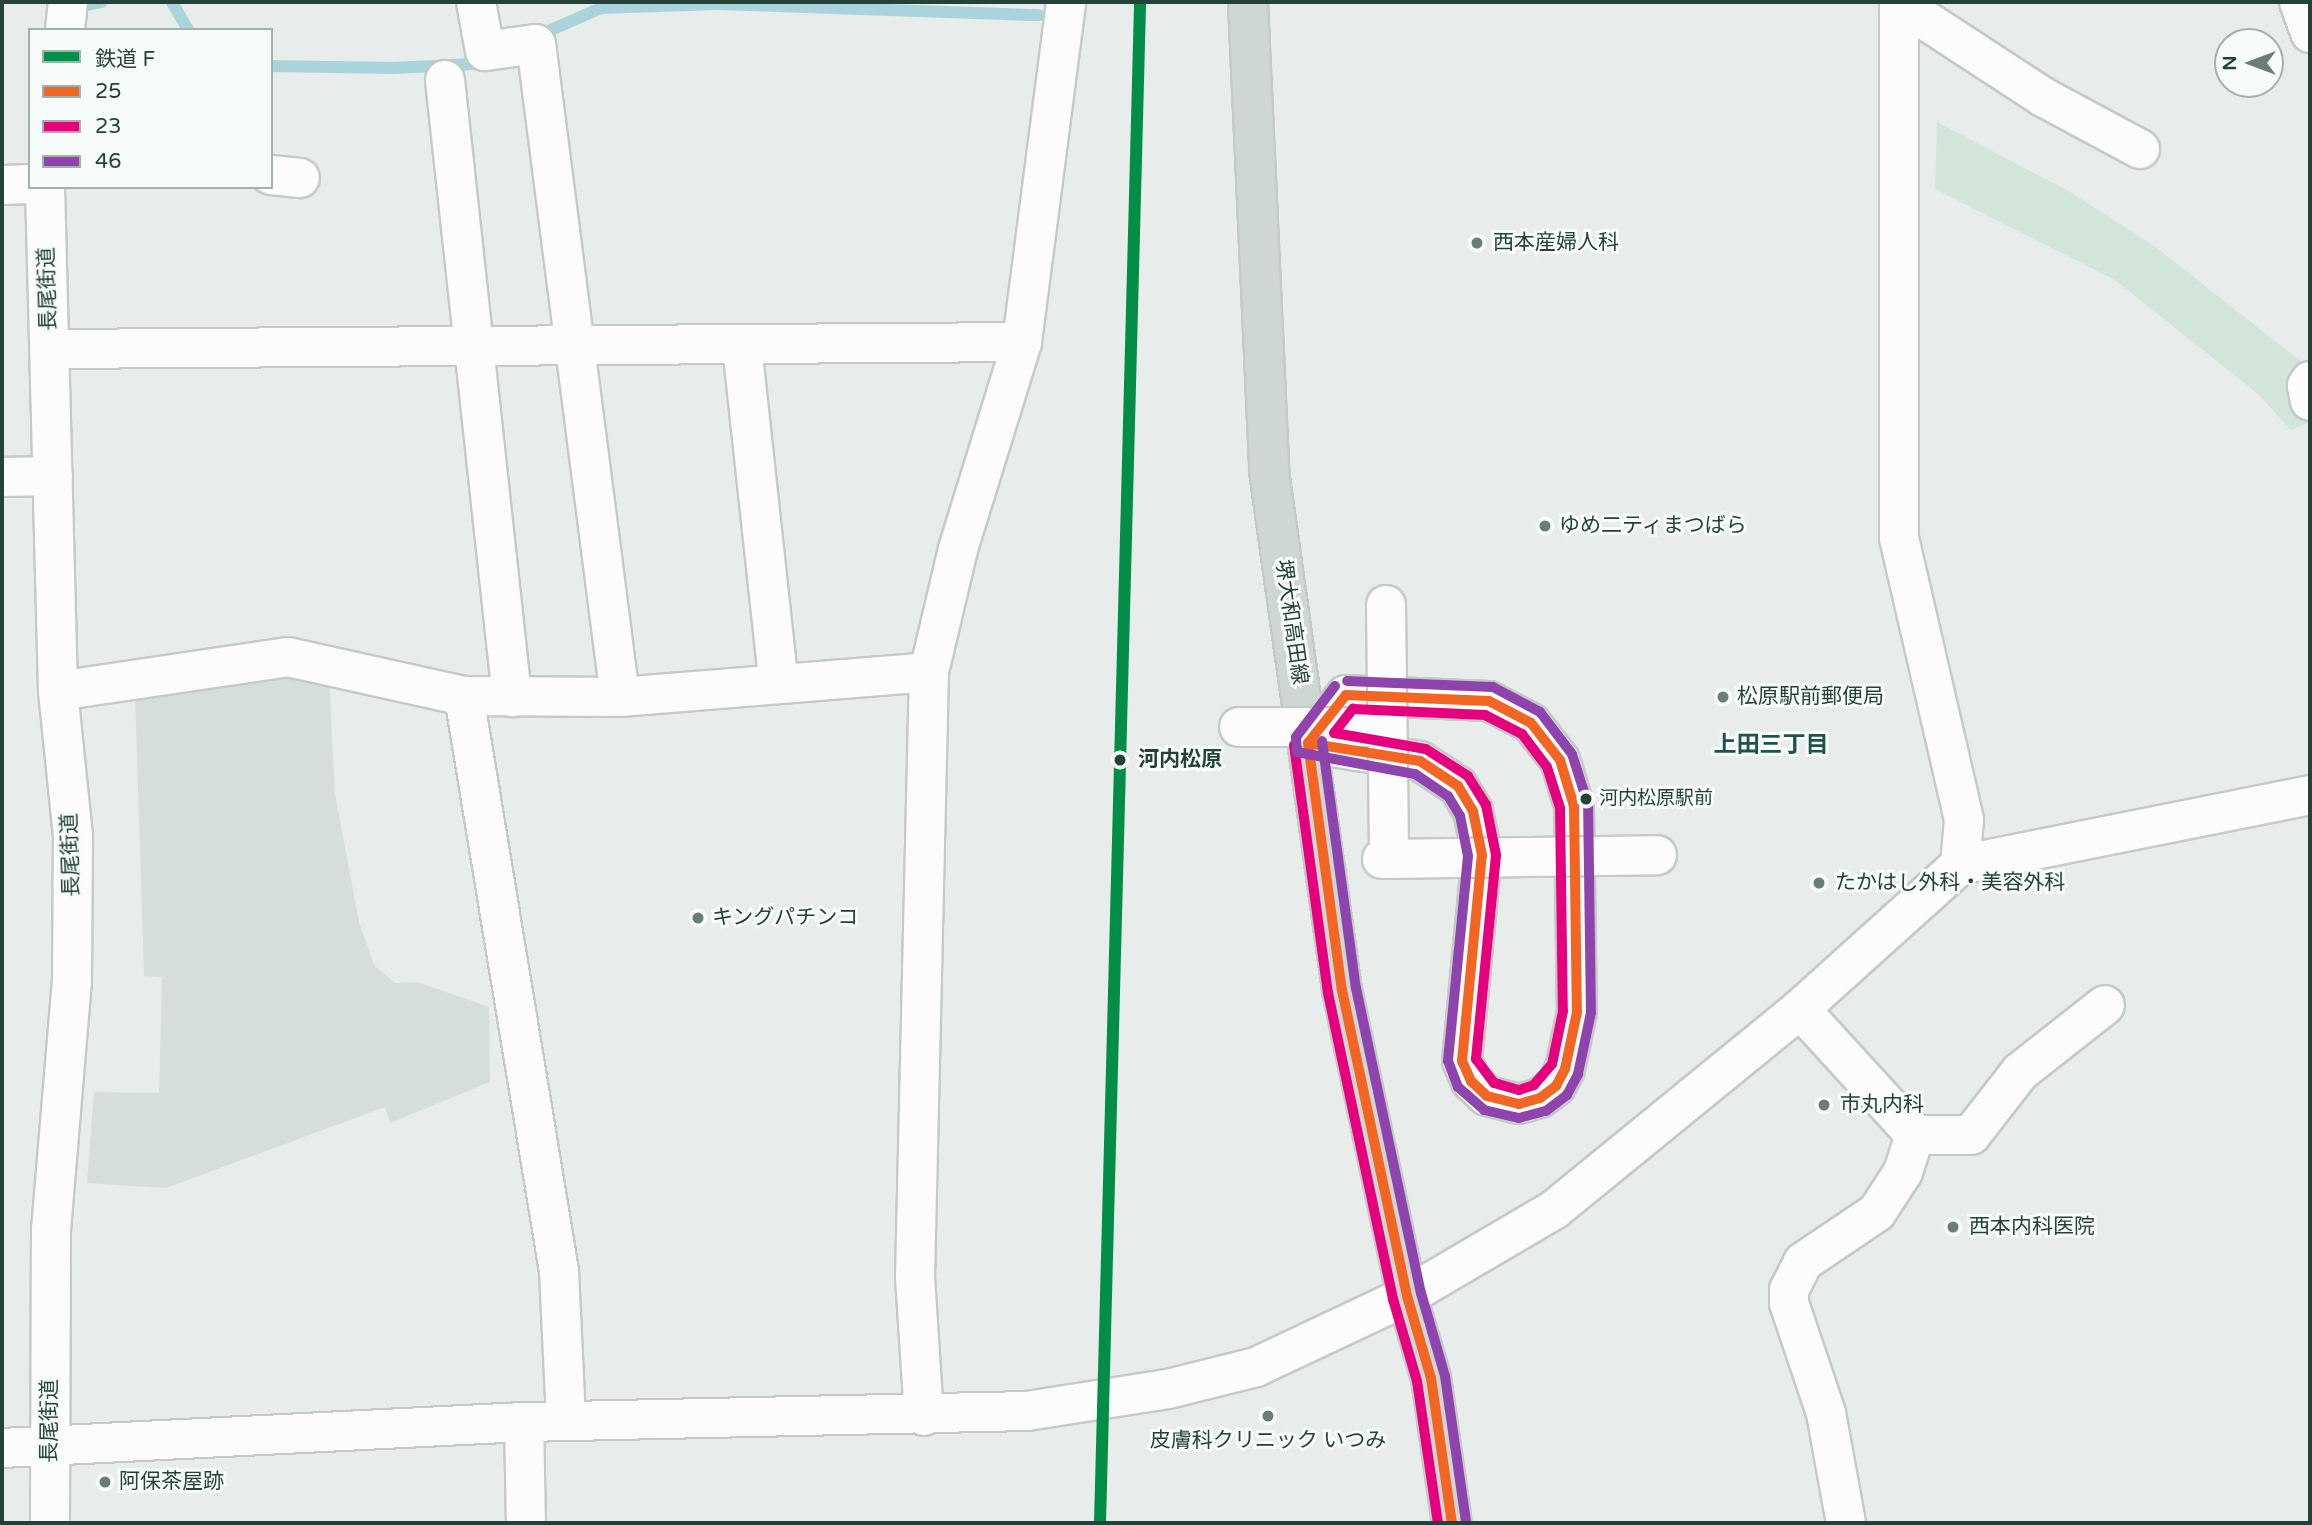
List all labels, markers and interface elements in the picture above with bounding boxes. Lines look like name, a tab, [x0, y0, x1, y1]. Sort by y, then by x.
legend	[28, 28, 273, 189]
north arrow	[2214, 28, 2284, 98]
text: 鉄道 F	[95, 47, 155, 72]
text: N	[2219, 55, 2241, 71]
text: 25	[95, 79, 121, 104]
text: 23	[95, 114, 121, 139]
text: 46	[95, 149, 121, 174]
place label: 西本産婦人科	[1493, 230, 1619, 256]
marker: 西本産婦人科	[1467, 233, 1487, 253]
street label: 長尾街道	[34, 247, 62, 331]
place label: ゆめ二ティまつばら	[1559, 513, 1748, 539]
marker: ゆめ二ティまつばら	[1537, 518, 1553, 534]
street label: 堺大和高田線	[1270, 558, 1312, 686]
place label: 松原駅前郵便局	[1737, 684, 1884, 710]
marker: 松原駅前郵便局	[1715, 689, 1731, 705]
district label: 上田三丁目	[1714, 731, 1828, 759]
place label: 河内松原	[1138, 747, 1222, 773]
marker: 河内松原	[1108, 748, 1132, 772]
place label: 河内松原駅前	[1599, 788, 1713, 810]
marker: 河内松原駅前	[1579, 792, 1593, 806]
street label: 長尾街道	[57, 813, 85, 897]
place label: たかはし外科・美容外科	[1835, 870, 2066, 896]
marker: たかはし外科・美容外科	[1809, 873, 1829, 893]
place label: キングパチンコ	[712, 905, 859, 931]
marker: キングパチンコ	[690, 910, 706, 926]
place label: 市丸内科	[1840, 1092, 1924, 1118]
marker: 市丸内科	[1814, 1095, 1834, 1115]
place label: 西本内科医院	[1969, 1214, 2095, 1240]
marker: 西本内科医院	[1943, 1217, 1963, 1237]
street label: 長尾街道	[37, 1379, 63, 1463]
marker: 皮膚科クリニック いつみ	[1258, 1406, 1278, 1426]
place label: 皮膚科クリニック いつみ	[1150, 1428, 1386, 1454]
place label: 阿保茶屋跡	[119, 1469, 224, 1495]
marker: 阿保茶屋跡	[97, 1474, 113, 1490]

